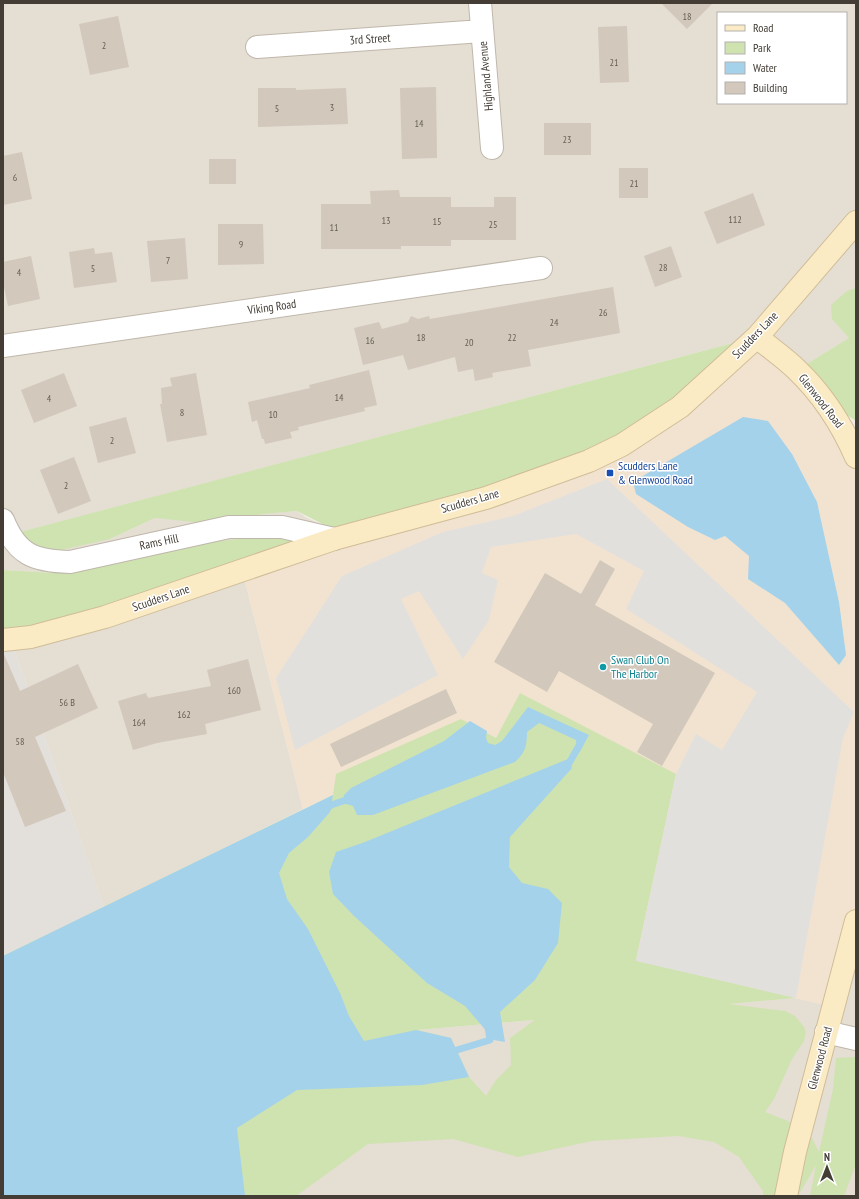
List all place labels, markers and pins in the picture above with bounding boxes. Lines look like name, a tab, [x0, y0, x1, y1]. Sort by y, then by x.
place label: Scudders Lane & Glenwood Road	[618, 458, 693, 487]
marker: Scudders Lane & Glenwood Road	[605, 468, 615, 478]
place label: Swan Club On The Harbor	[611, 652, 669, 681]
marker: Swan Club On The Harbor	[598, 662, 608, 672]

